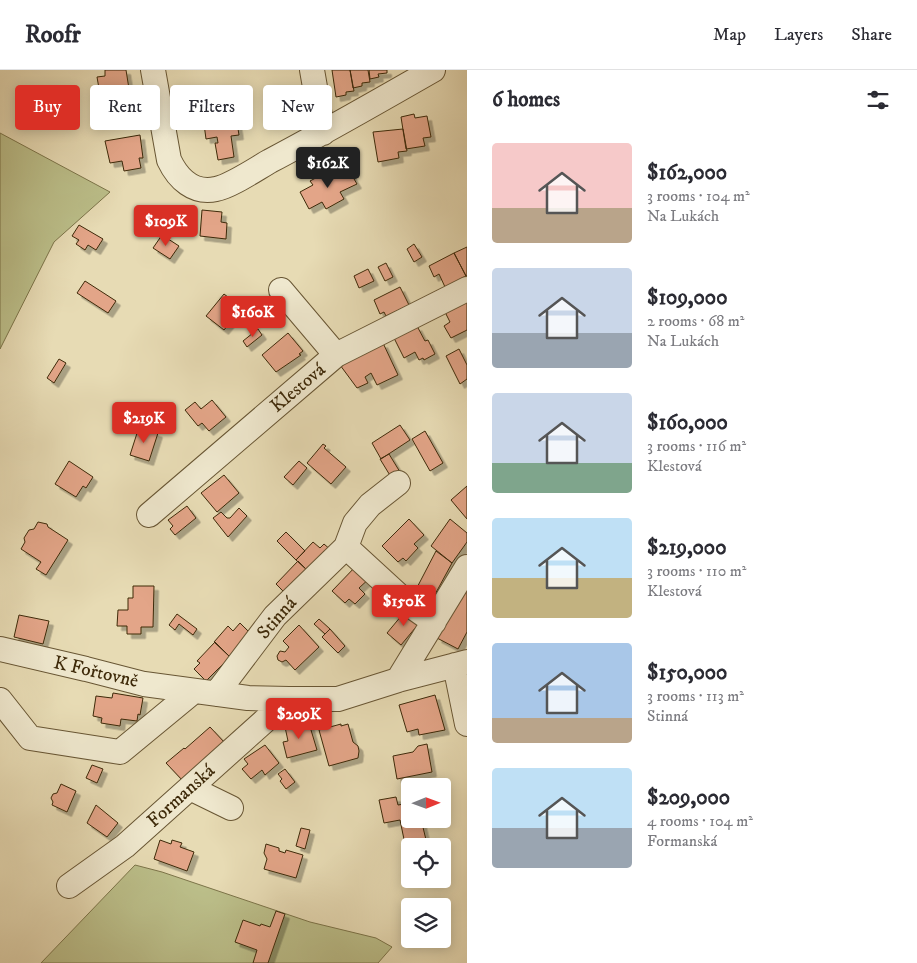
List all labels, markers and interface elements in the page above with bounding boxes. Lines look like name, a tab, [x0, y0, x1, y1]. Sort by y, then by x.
text: Roofr	[25, 20, 81, 50]
text: Map	[713, 24, 746, 46]
text: Layers	[774, 24, 823, 46]
text: Share	[851, 24, 892, 46]
chip: Buy	[15, 85, 80, 130]
chip: Rent	[90, 85, 160, 130]
chip: Filters	[170, 85, 253, 130]
chip: New	[263, 85, 332, 130]
icon: filters	[864, 86, 892, 114]
text: 6 homes	[492, 87, 560, 113]
pin: $162K	[293, 146, 363, 189]
text: $162K	[307, 153, 349, 173]
text: $162,000	[647, 160, 727, 186]
icon: home	[532, 163, 592, 223]
text: 3 rooms · 104 m²	[647, 186, 750, 206]
pin: $109K	[131, 204, 201, 247]
text: Na Lukách	[647, 206, 719, 226]
text: $109K	[145, 211, 187, 231]
text: $109,000	[647, 285, 727, 311]
icon: home	[532, 288, 592, 348]
pin: $160K	[218, 296, 288, 338]
text: $160K	[232, 302, 274, 322]
text: 2 rooms · 68 m²	[647, 311, 744, 331]
text: Na Lukách	[647, 331, 719, 351]
street label: Klestová	[266, 358, 330, 418]
pin: $219K	[109, 402, 179, 444]
text: $219K	[123, 408, 165, 428]
text: $160,000	[647, 410, 728, 436]
icon: home	[532, 413, 592, 473]
text: 3 rooms · 116 m²	[647, 436, 746, 456]
text: Klestová	[647, 456, 702, 476]
text: $219,000	[647, 535, 726, 561]
icon: home	[532, 538, 592, 598]
text: 3 rooms · 110 m²	[647, 561, 746, 581]
text: Klestová	[647, 581, 702, 601]
pin: $150K	[369, 584, 439, 627]
text: $150K	[383, 591, 425, 611]
street label: Stinná	[252, 592, 302, 644]
street label: K Fořtovně	[51, 651, 141, 693]
text: $150,000	[647, 660, 727, 686]
icon: home	[532, 663, 592, 723]
text: 3 rooms · 113 m²	[647, 686, 744, 706]
pin: $209K	[264, 698, 334, 740]
text: $209K	[277, 704, 321, 724]
text: Stinná	[647, 706, 688, 726]
street label: Formanská	[142, 760, 220, 832]
north arrow	[401, 778, 451, 828]
map controls	[401, 778, 451, 948]
text: $209,000	[647, 785, 730, 811]
icon: home	[532, 788, 592, 848]
text: 4 rooms · 104 m²	[647, 811, 753, 831]
text: Formanská	[647, 831, 717, 851]
button: locate	[401, 838, 451, 888]
button: layers	[401, 898, 451, 948]

